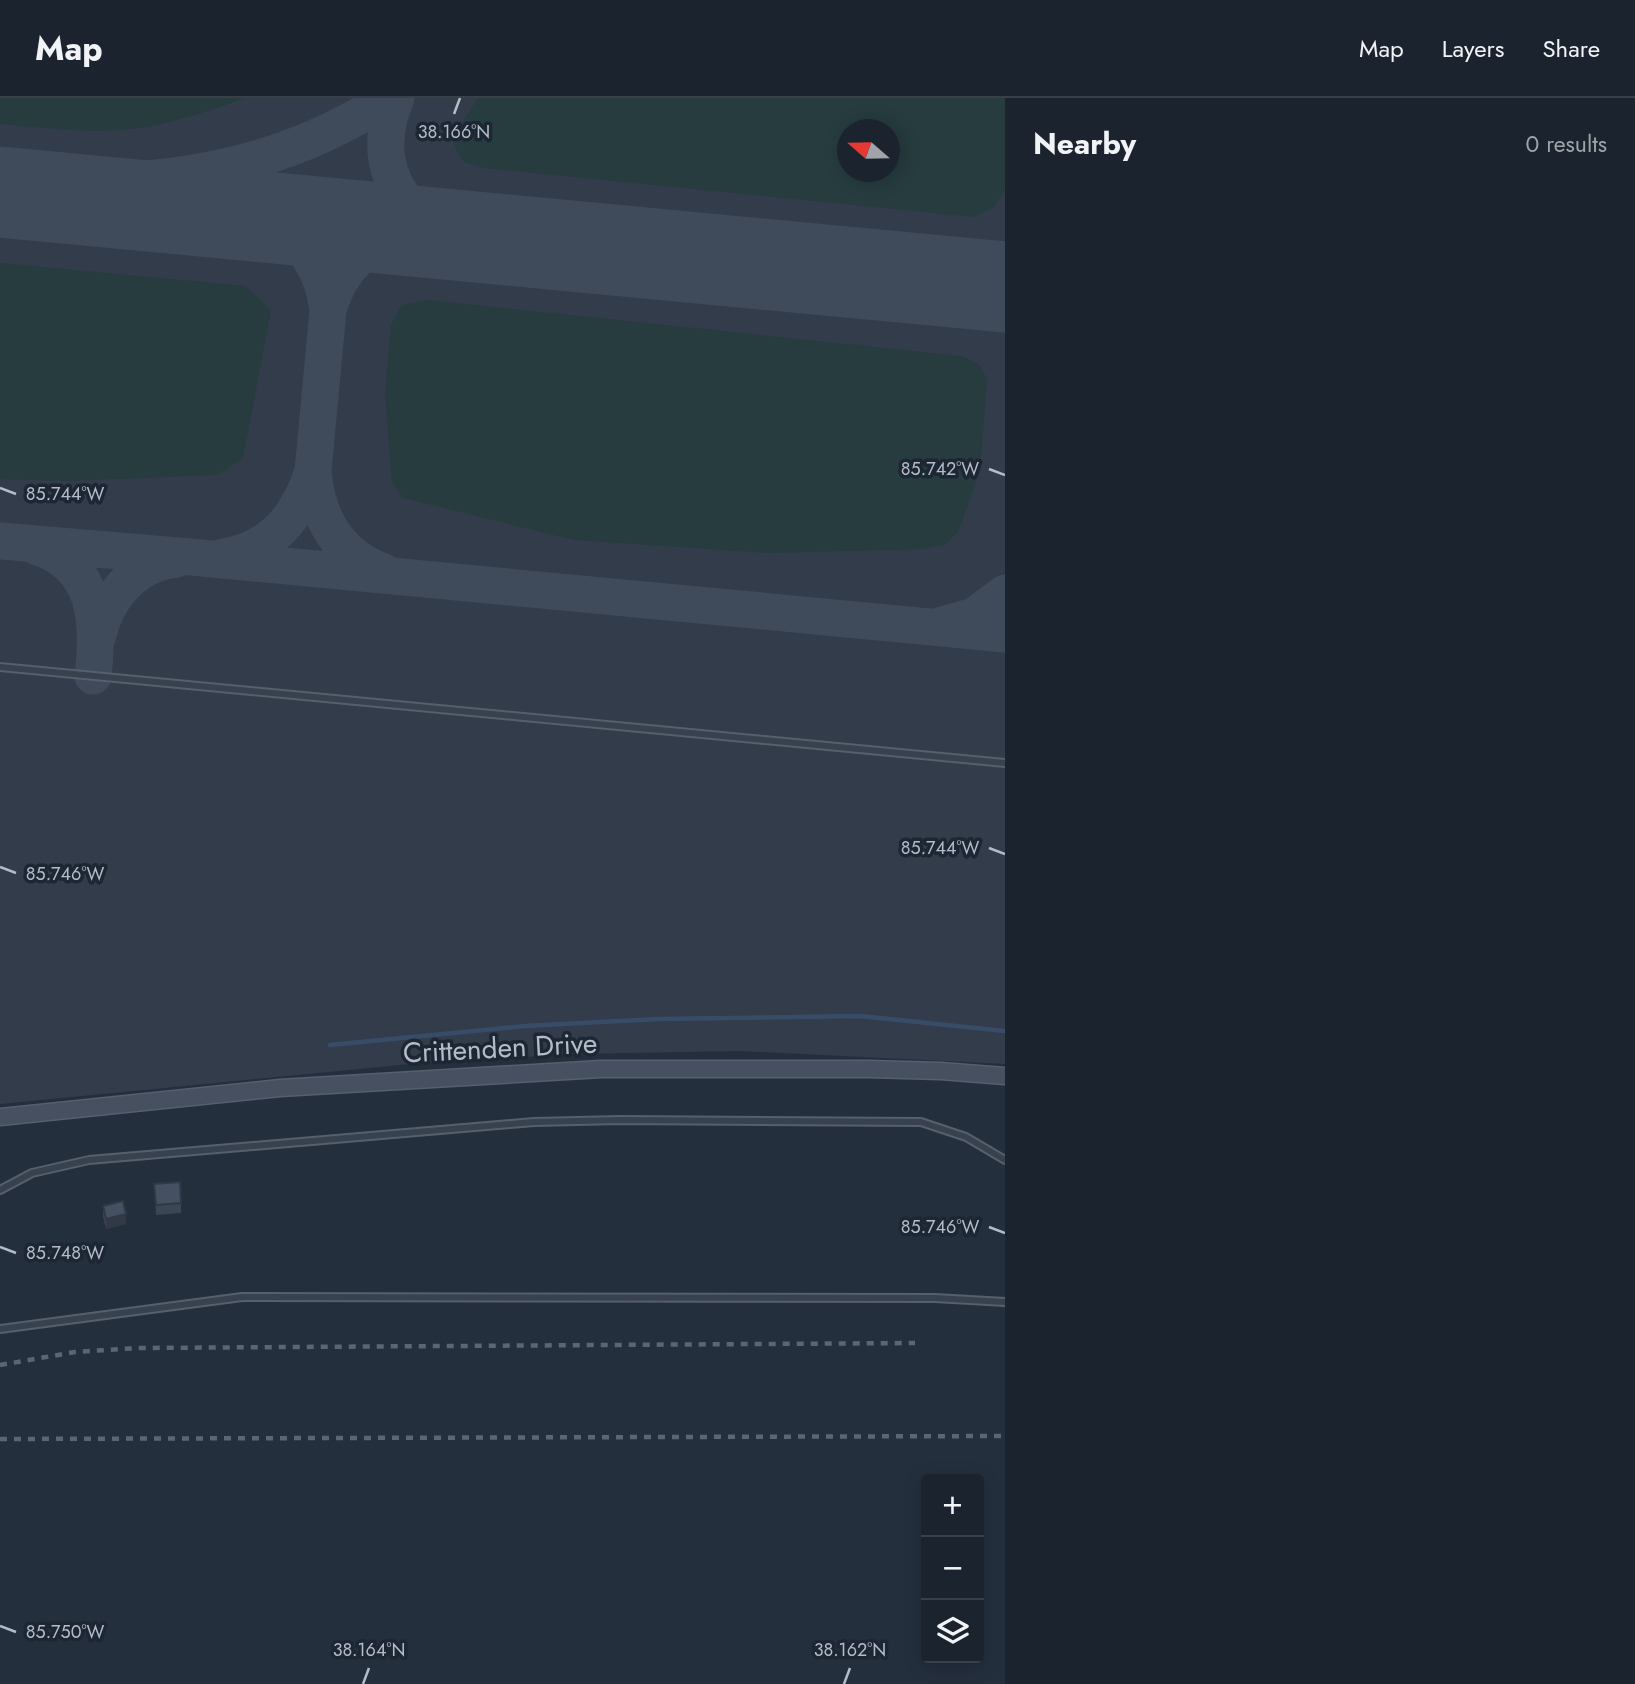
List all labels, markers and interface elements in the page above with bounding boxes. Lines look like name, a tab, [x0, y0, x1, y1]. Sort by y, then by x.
text: Map	[35, 25, 103, 72]
text: Map	[1359, 31, 1404, 66]
text: Layers	[1442, 31, 1504, 66]
text: Share	[1542, 31, 1600, 66]
text: 38.166°N	[418, 119, 490, 145]
north arrow	[837, 119, 900, 182]
text: Nearby	[1033, 122, 1136, 165]
text: 0 results	[1525, 127, 1607, 161]
text: 85.742°W	[901, 456, 979, 482]
text: 85.744°W	[26, 481, 104, 507]
text: 85.744°W	[901, 835, 979, 861]
text: 85.746°W	[26, 861, 104, 887]
street label: Crittenden Drive	[402, 1022, 598, 1074]
text: 85.746°W	[901, 1214, 979, 1240]
text: 85.748°W	[26, 1240, 104, 1266]
map controls	[921, 1474, 984, 1663]
button: +	[921, 1474, 984, 1537]
button: −	[921, 1537, 984, 1600]
button: layers	[921, 1600, 984, 1663]
text: 85.750°W	[26, 1619, 104, 1645]
text: 38.164°N	[333, 1637, 405, 1663]
text: 38.162°N	[814, 1637, 886, 1663]

